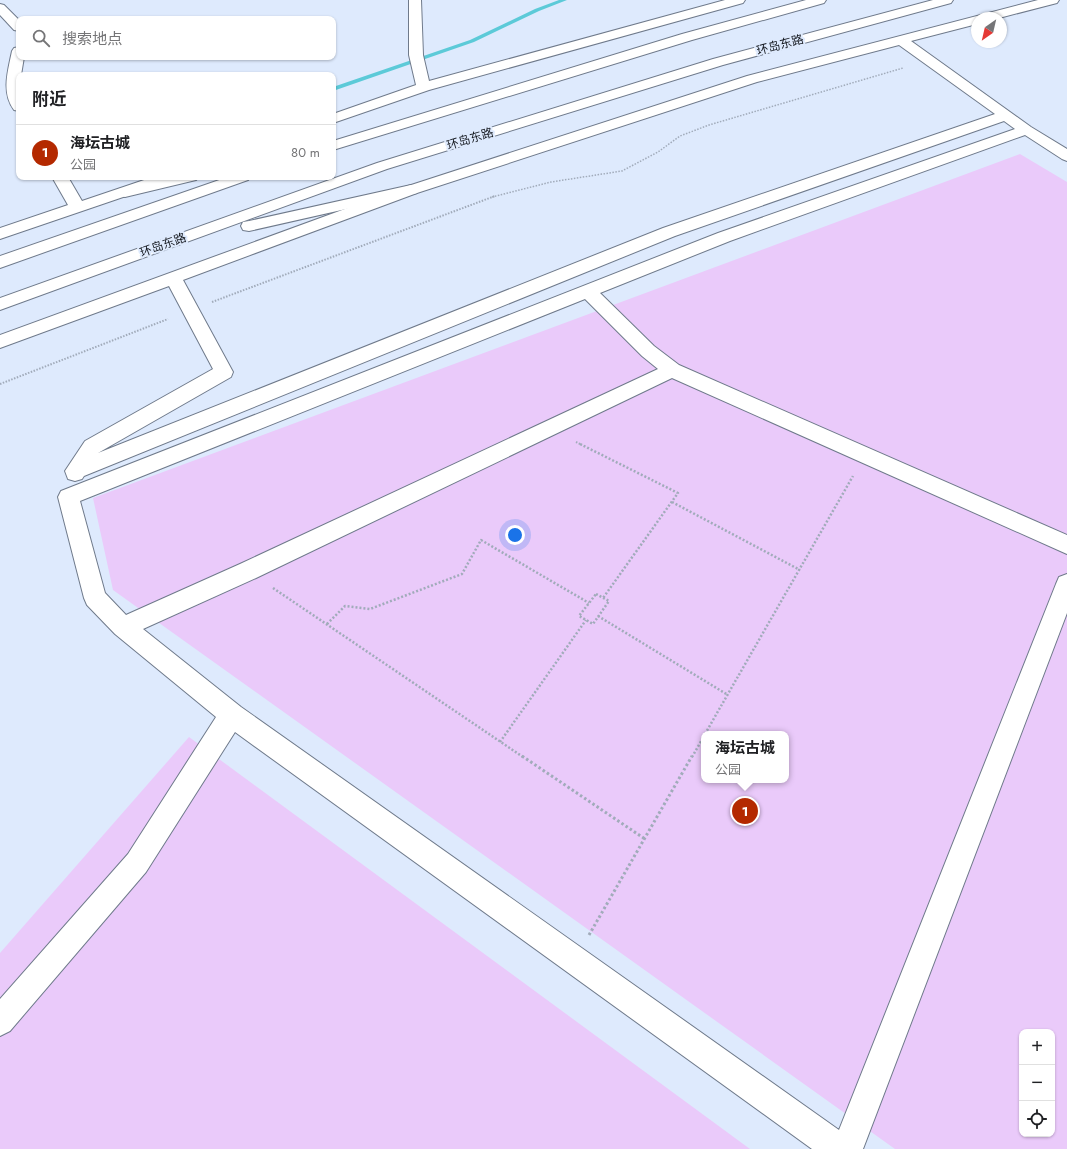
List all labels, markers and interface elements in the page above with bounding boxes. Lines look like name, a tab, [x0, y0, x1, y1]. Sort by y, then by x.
north arrow	[971, 12, 1007, 48]
search box	[16, 16, 336, 60]
icon: search	[30, 27, 52, 49]
text: 搜索地点	[62, 28, 122, 50]
street label: 环岛东路	[754, 30, 806, 60]
text: 附近	[32, 87, 66, 111]
street label: 环岛东路	[444, 123, 496, 155]
text: 海坛古城	[70, 132, 130, 154]
text: 1	[42, 143, 48, 162]
text: 80 m	[291, 143, 320, 162]
text: 公园	[70, 155, 96, 174]
street label: 环岛东路	[137, 228, 189, 262]
your location	[505, 525, 525, 545]
popup	[701, 731, 789, 783]
text: 海坛古城	[715, 737, 775, 759]
text: 公园	[715, 760, 741, 779]
pin: 1	[732, 796, 758, 826]
map controls	[1019, 1029, 1055, 1137]
button: +	[1019, 1029, 1055, 1065]
button: −	[1019, 1065, 1055, 1101]
button: locate	[1019, 1101, 1055, 1137]

